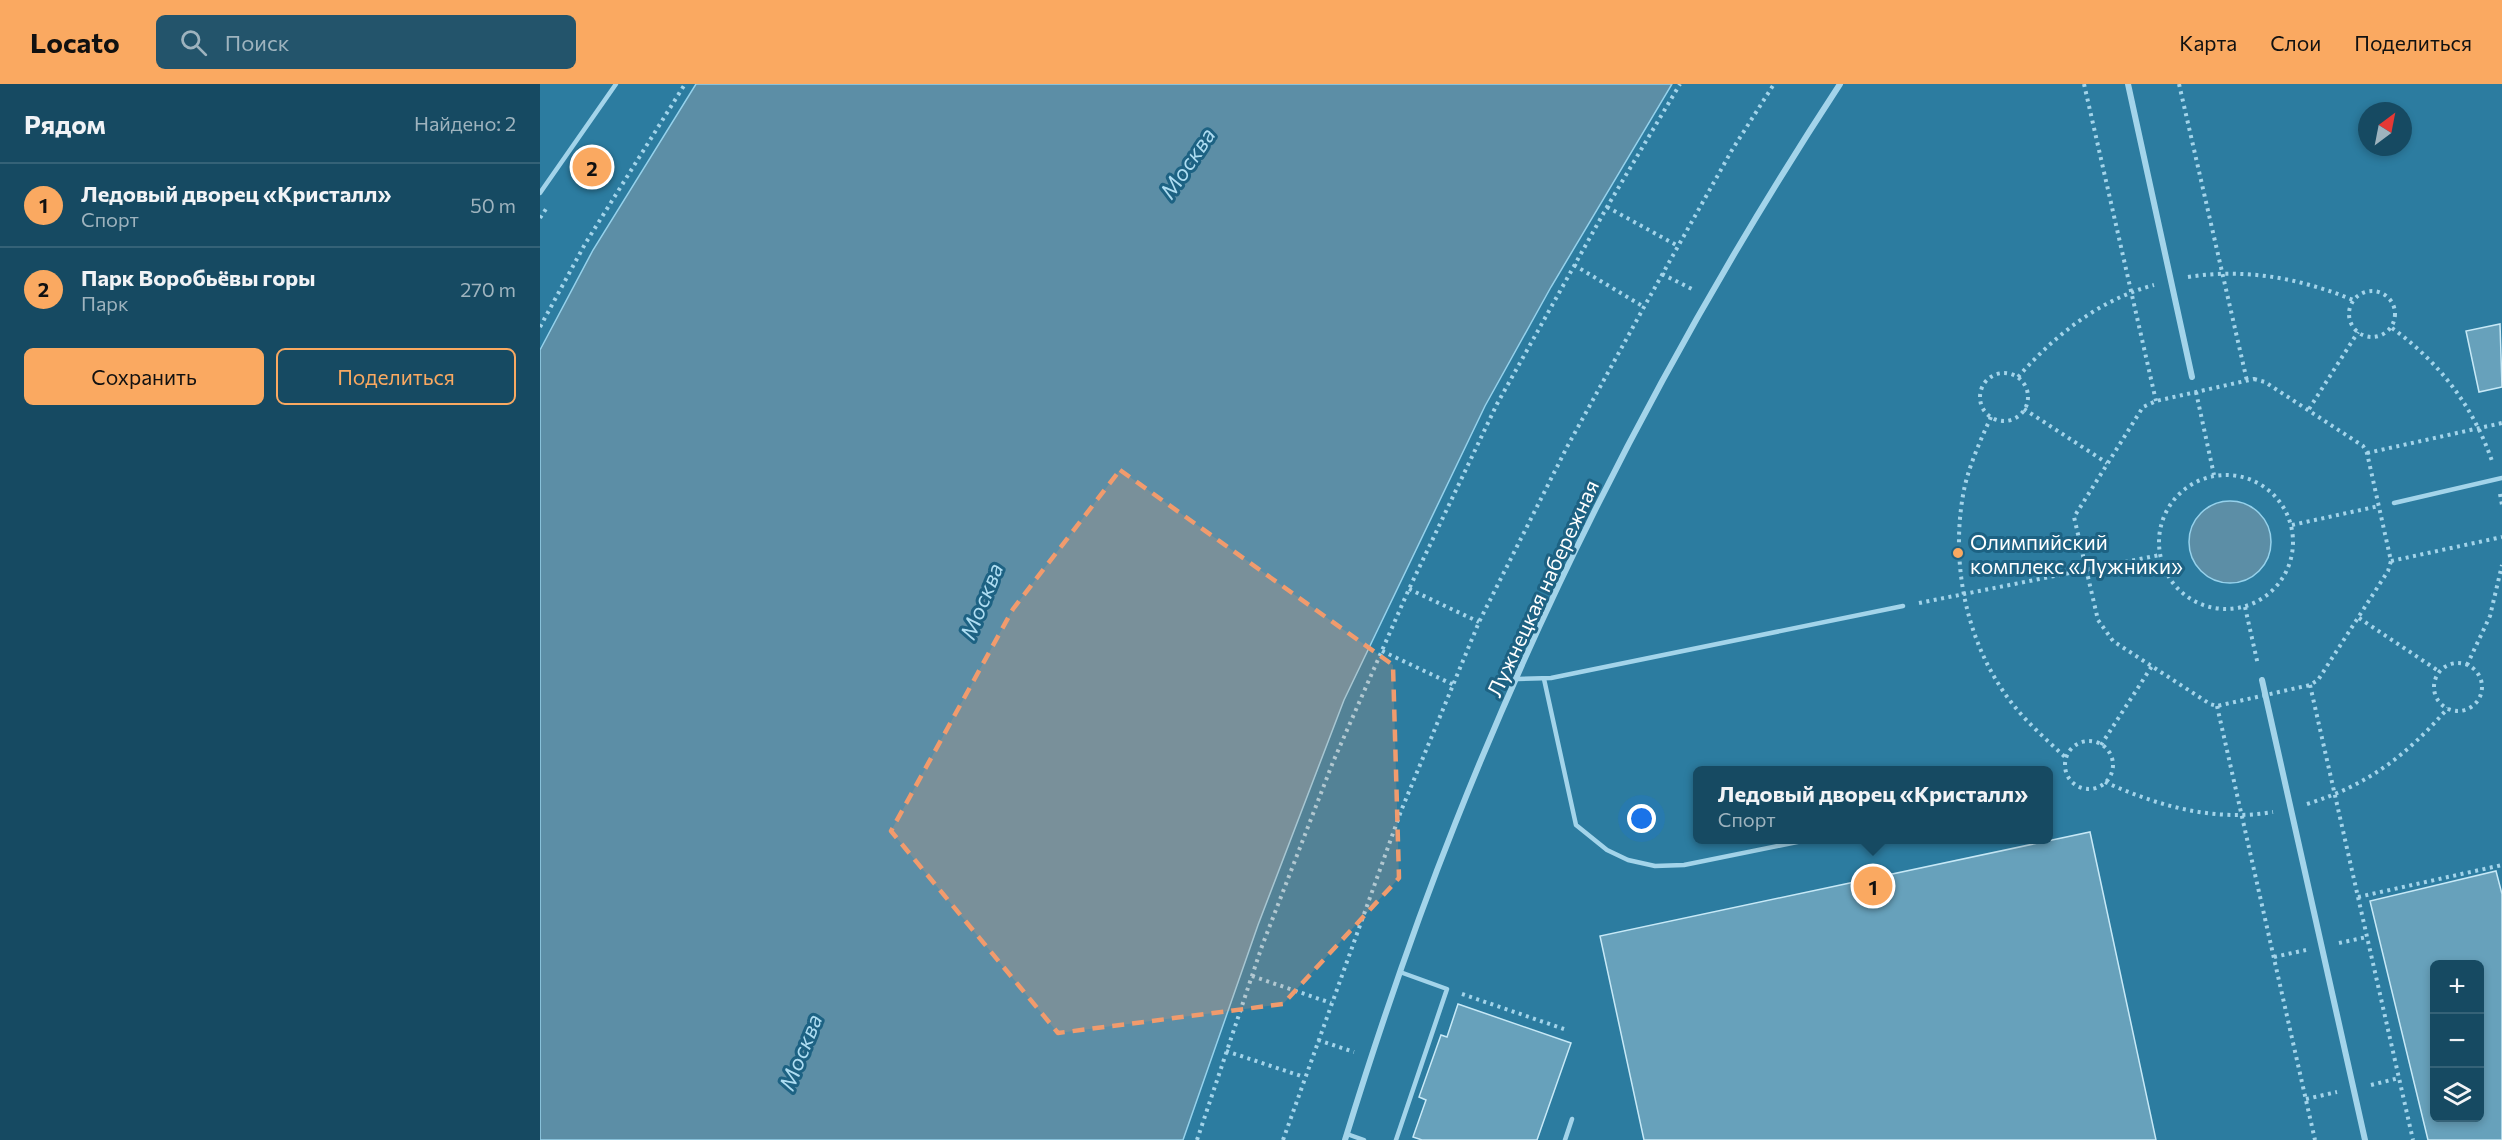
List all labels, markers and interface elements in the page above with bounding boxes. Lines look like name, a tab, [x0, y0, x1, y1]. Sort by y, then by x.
search box	[156, 15, 576, 69]
text: Locato	[30, 25, 120, 59]
icon: search	[177, 26, 210, 59]
text: Поиск	[225, 29, 290, 56]
text: Карта	[2179, 30, 2237, 55]
text: Слои	[2270, 30, 2321, 55]
text: Поделиться	[2354, 30, 2472, 55]
north arrow	[2358, 102, 2412, 156]
text: Рядом	[24, 108, 106, 139]
text: Найдено: 2	[414, 111, 516, 135]
water label: Москва	[1153, 122, 1221, 204]
pin: 2	[572, 144, 612, 190]
text: Ледовый дворец «Кристалл»	[81, 180, 391, 207]
text: 1	[39, 193, 48, 217]
text: 50 m	[470, 193, 516, 217]
text: Спорт	[81, 207, 139, 231]
text: Парк Воробьёвы горы	[81, 264, 315, 291]
text: 2	[38, 277, 49, 301]
text: 270 m	[460, 277, 516, 301]
text: Парк	[81, 291, 129, 315]
button: Сохранить	[24, 348, 264, 405]
button: Поделиться	[276, 348, 516, 405]
street label: Лужнецкая набережная	[1481, 476, 1603, 700]
place label: Олимпийский комплекс «Лужники»	[1970, 529, 2183, 578]
marker: Олимпийский комплекс «Лужники»	[1951, 546, 1965, 560]
water label: Москва	[954, 559, 1008, 643]
popup	[1693, 766, 2053, 844]
text: Ледовый дворец «Кристалл»	[1718, 780, 2028, 807]
your location	[1627, 804, 1656, 833]
text: Спорт	[1718, 807, 1776, 831]
pin: 1	[1854, 864, 1892, 908]
map controls	[2430, 960, 2484, 1122]
button: +	[2430, 960, 2484, 1014]
water label: Москва	[773, 1010, 827, 1094]
button: −	[2430, 1014, 2484, 1068]
button: layers	[2430, 1068, 2484, 1122]

